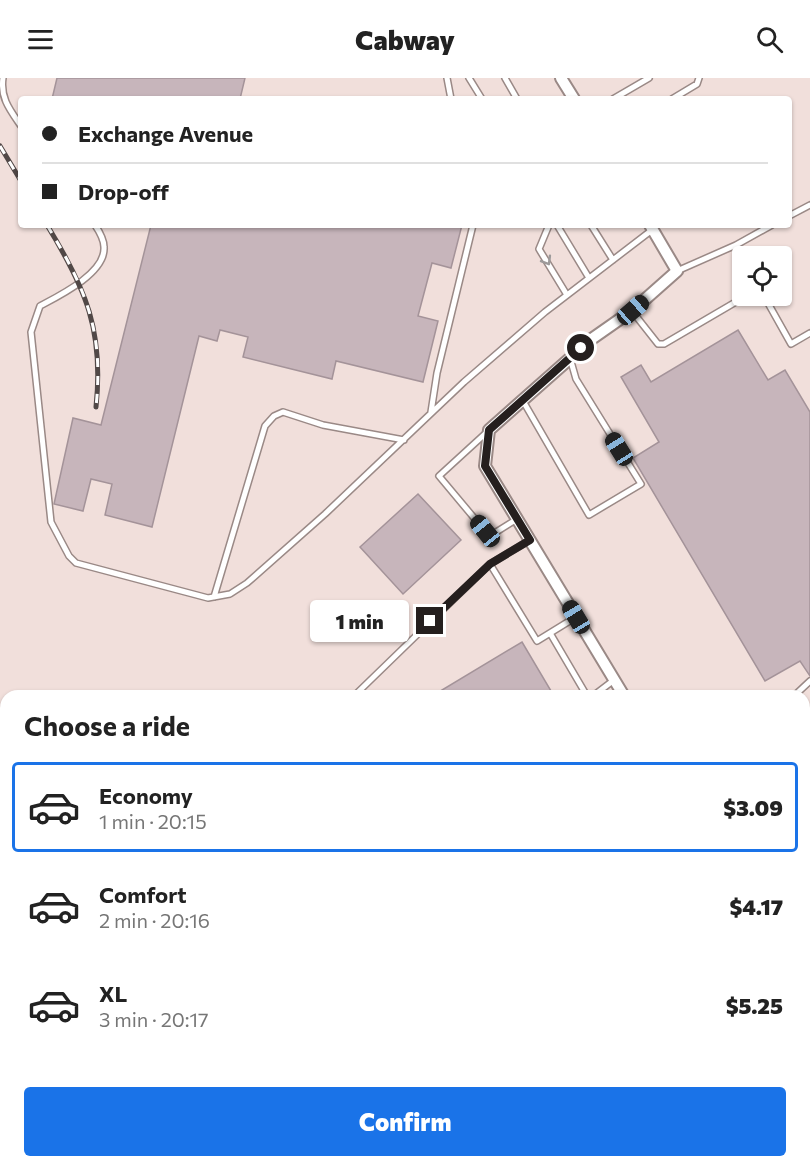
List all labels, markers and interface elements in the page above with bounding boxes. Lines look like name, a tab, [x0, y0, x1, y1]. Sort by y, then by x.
icon: menu	[24, 23, 57, 56]
text: Cabway	[355, 23, 455, 56]
icon: search	[753, 23, 786, 56]
text: Exchange Avenue	[78, 120, 253, 147]
text: Drop-off	[78, 178, 169, 205]
map controls	[732, 246, 792, 306]
button: locate	[732, 246, 792, 306]
one-way arrow	[539, 255, 551, 265]
car	[614, 291, 652, 329]
route start	[567, 334, 594, 361]
car	[602, 429, 636, 469]
car	[467, 511, 503, 551]
car	[559, 597, 593, 637]
callout: 1 min	[310, 600, 409, 642]
route end	[416, 607, 443, 634]
text: 1 min	[335, 609, 384, 633]
text: Choose a ride	[24, 709, 190, 742]
icon: car	[27, 780, 81, 834]
text: Economy	[99, 782, 193, 809]
text: $3.09	[723, 794, 783, 821]
text: 1 min · 20:15	[99, 809, 207, 833]
icon: car	[27, 879, 81, 933]
text: Comfort	[99, 881, 187, 908]
text: $4.17	[729, 893, 783, 920]
text: 2 min · 20:16	[99, 908, 210, 932]
icon: car	[27, 978, 81, 1032]
text: XL	[99, 980, 127, 1007]
text: $5.25	[726, 992, 783, 1019]
text: 3 min · 20:17	[99, 1007, 209, 1031]
button: Confirm	[24, 1087, 786, 1156]

